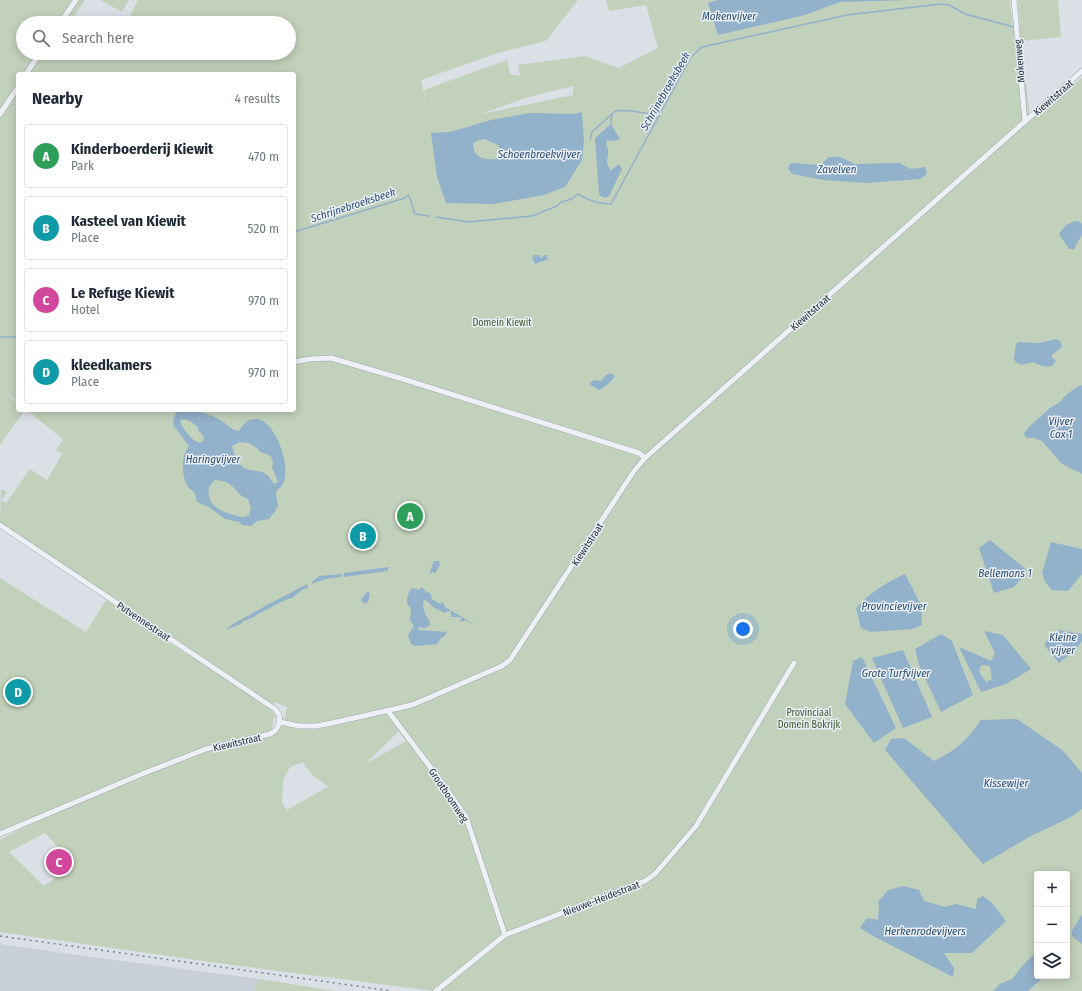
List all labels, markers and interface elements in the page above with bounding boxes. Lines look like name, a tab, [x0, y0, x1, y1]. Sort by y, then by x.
water label: Mokenvijver	[702, 10, 757, 23]
search box	[16, 16, 296, 60]
icon: search	[30, 27, 52, 49]
text: Search here	[62, 29, 134, 47]
street label: Mokenweg	[1012, 39, 1028, 83]
water label: Schrijnebroeksbeek	[637, 49, 693, 134]
street label: Kiewitstraat	[1031, 77, 1077, 118]
text: Nearby	[32, 88, 83, 109]
text: 4 results	[234, 91, 280, 106]
text: Kinderboerderij Kiewit	[71, 140, 213, 158]
water label: Schoenbroekvijver	[497, 148, 581, 161]
text: A	[42, 149, 50, 164]
text: 470 m	[248, 149, 279, 164]
text: Park	[71, 158, 94, 173]
water label: Zavelven	[816, 163, 857, 176]
water label: Schrijnebroeksbeek	[308, 186, 398, 226]
text: Kasteel van Kiewit	[71, 212, 186, 230]
text: B	[42, 221, 50, 236]
text: 520 m	[248, 221, 279, 236]
text: Place	[71, 230, 99, 245]
text: Le Refuge Kiewit	[71, 284, 174, 302]
street label: Kiewitstraat	[788, 292, 834, 333]
text: C	[43, 293, 49, 308]
text: 970 m	[248, 293, 279, 308]
text: Hotel	[71, 302, 100, 317]
park label: Domein Kiewit	[473, 317, 532, 329]
text: kleedkamers	[71, 356, 152, 374]
text: D	[42, 365, 50, 380]
text: 970 m	[248, 365, 279, 380]
text: Place	[71, 374, 99, 389]
water label: Vijver Cox 1	[1049, 415, 1075, 441]
water label: Haringvijver	[186, 453, 242, 466]
pin: A	[397, 501, 423, 531]
street label: Kiewitstraat	[570, 520, 607, 568]
pin: B	[350, 521, 376, 551]
water label: Bellemans 1	[978, 567, 1032, 580]
street label: Putvennestraat	[114, 600, 173, 645]
water label: Provincievijver	[862, 600, 928, 613]
your location	[733, 619, 753, 639]
water label: Kleine vijver	[1049, 631, 1077, 657]
water label: Grote Turfvijver	[862, 667, 931, 680]
pin: D	[5, 677, 31, 707]
park label: Provinciaal Domein Bokrijk	[778, 707, 841, 731]
street label: Kiewitstraat	[212, 731, 263, 754]
street label: Grootboomweg	[426, 766, 471, 825]
water label: Kissewijer	[984, 777, 1030, 790]
pin: C	[46, 847, 72, 877]
map controls	[1034, 871, 1070, 979]
button: +	[1034, 871, 1070, 907]
street label: Nieuwe-Heidestraat	[561, 878, 642, 919]
button: −	[1034, 907, 1070, 943]
water label: Herkenrodevijvers	[884, 925, 966, 938]
button: layers	[1034, 943, 1070, 979]

